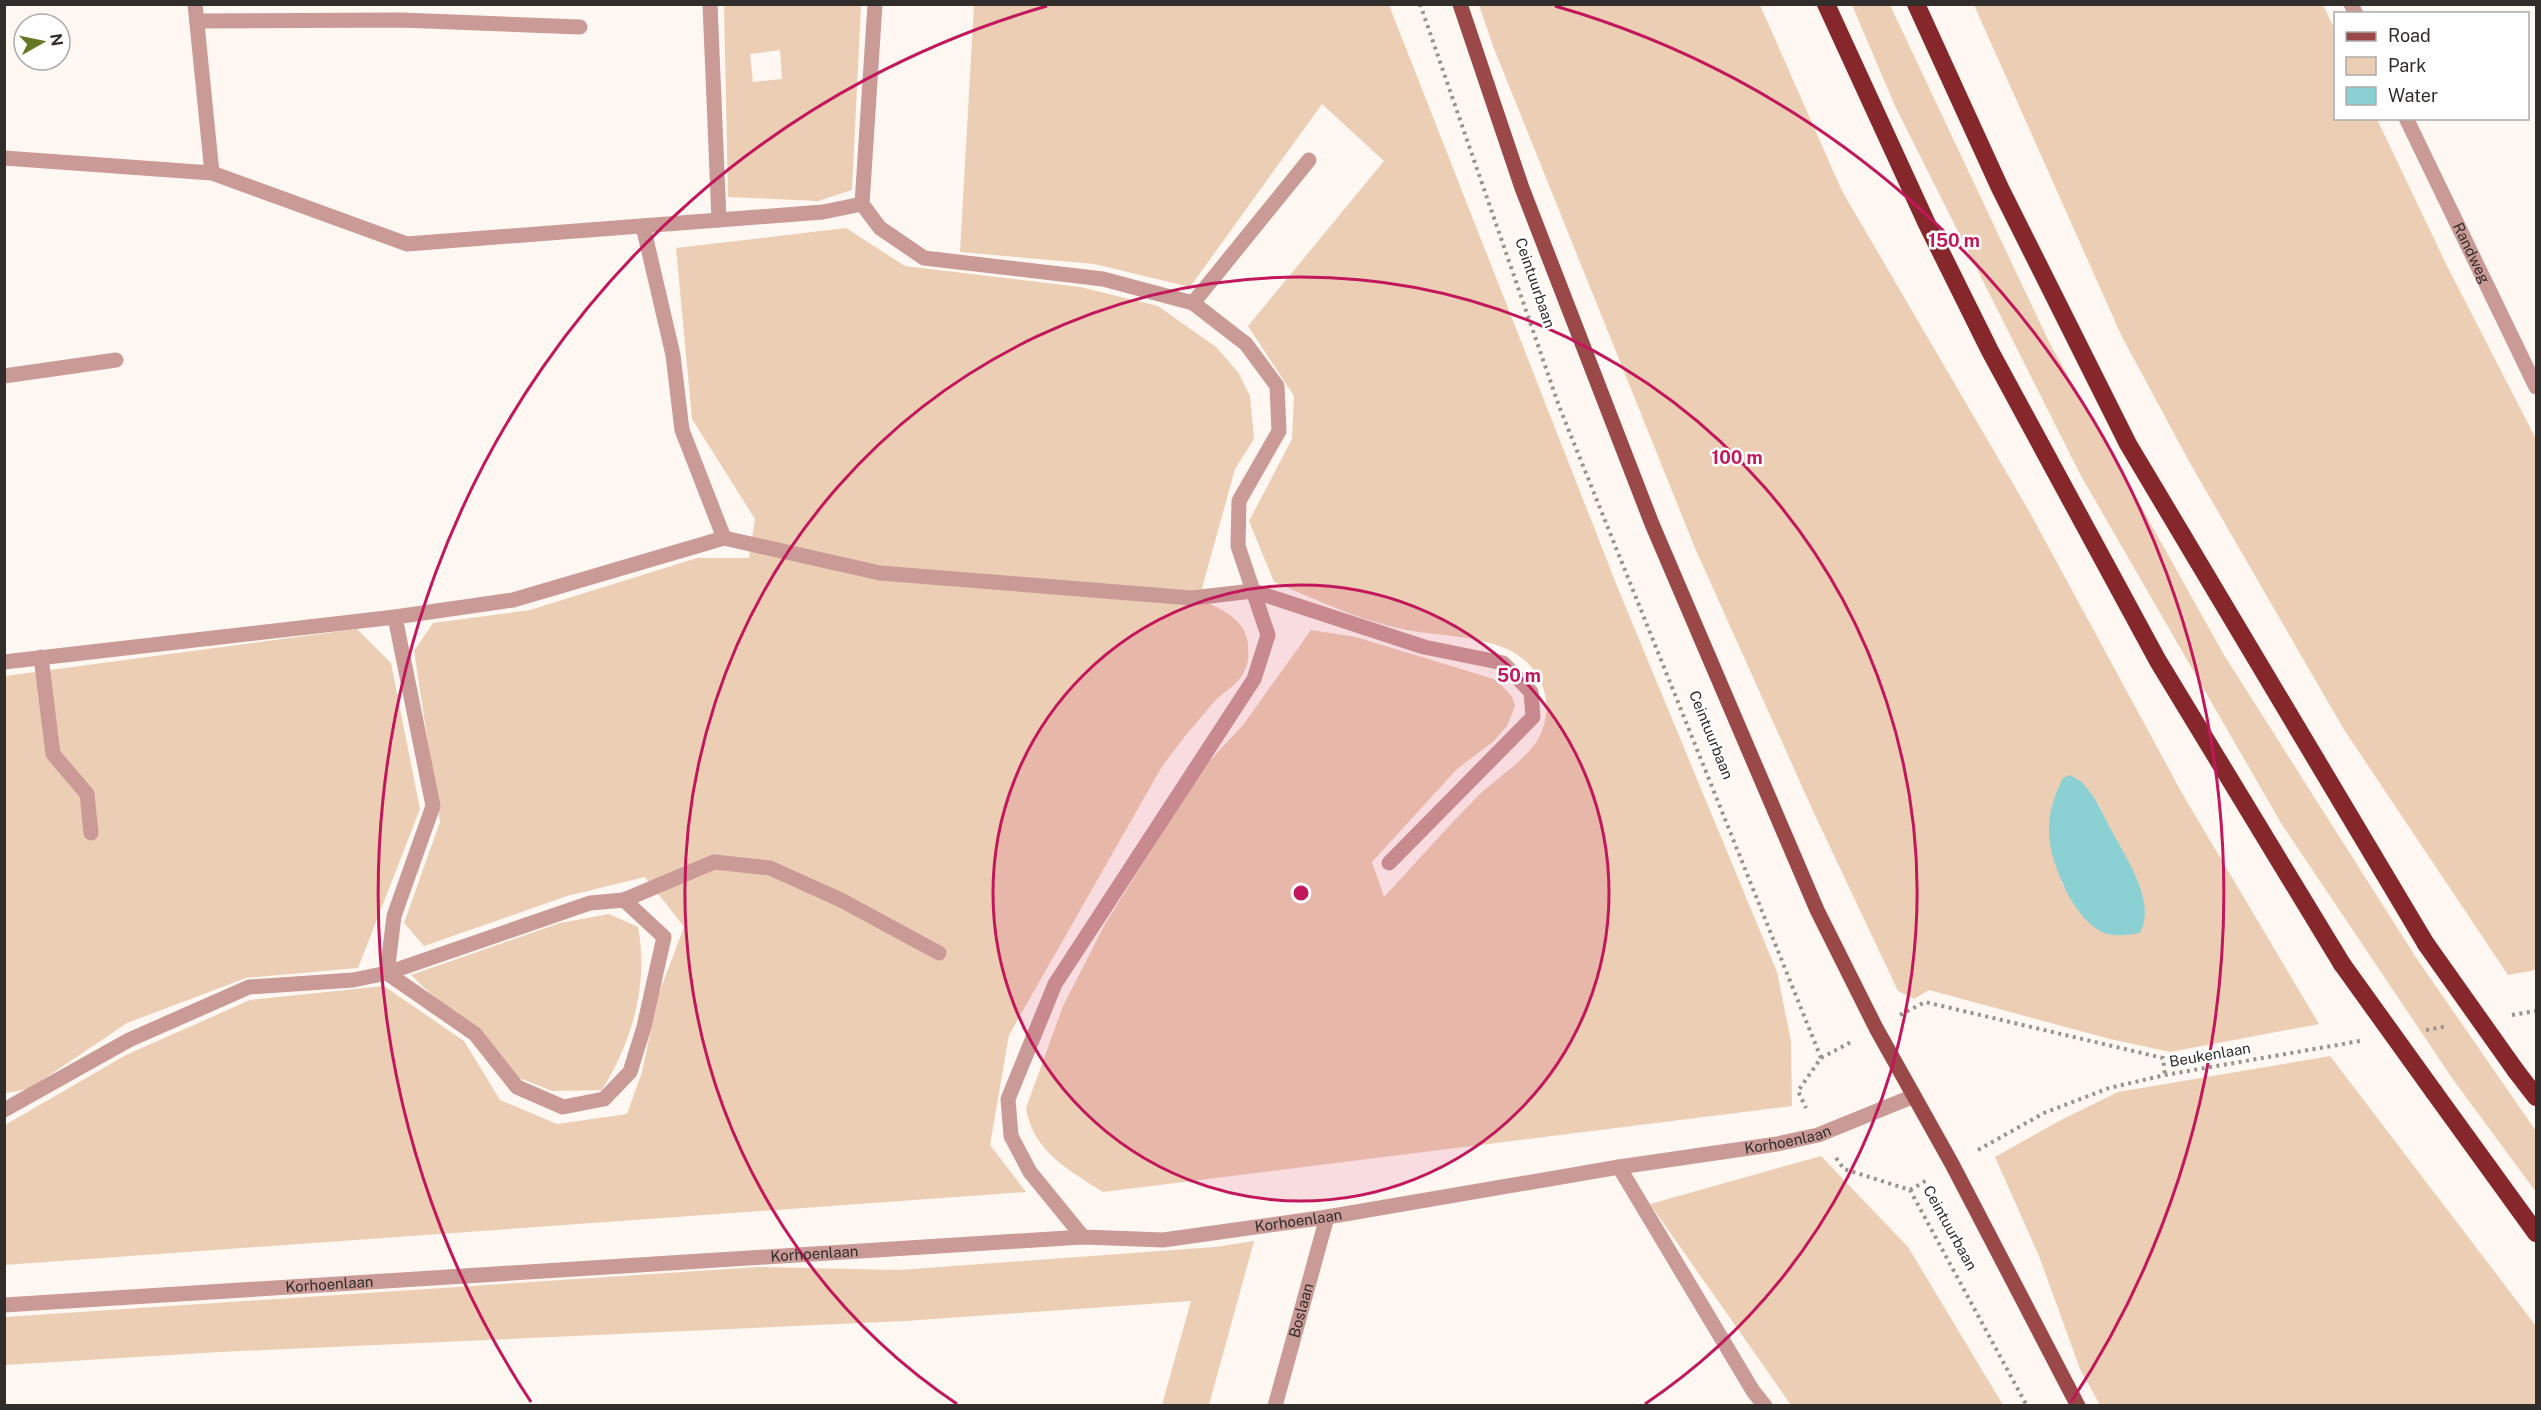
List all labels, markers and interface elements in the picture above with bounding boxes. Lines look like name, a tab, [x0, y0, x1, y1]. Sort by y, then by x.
north arrow	[12, 12, 72, 72]
legend	[2334, 12, 2529, 120]
text: Road	[2388, 25, 2431, 46]
text: N	[46, 32, 67, 47]
text: Park	[2388, 55, 2426, 76]
text: Water	[2388, 85, 2438, 106]
street label: Randweg	[2450, 220, 2494, 286]
text: 150 m	[1928, 230, 1980, 251]
street label: Ceintuurbaan	[1512, 236, 1559, 330]
text: 100 m	[1711, 447, 1763, 468]
text: 50 m	[1497, 665, 1541, 686]
street label: Ceintuurbaan	[1686, 688, 1737, 782]
centre of rings	[1291, 883, 1311, 903]
street label: Beukenlaan	[2168, 1039, 2252, 1070]
street label: Korhoenlaan	[1743, 1122, 1833, 1157]
street label: Ceintuurbaan	[1920, 1182, 1981, 1273]
street label: Korhoenlaan	[1254, 1206, 1343, 1235]
street label: Korhoenlaan	[770, 1242, 859, 1265]
street label: Korhoenlaan	[285, 1273, 374, 1295]
street label: Boslaan	[1285, 1281, 1316, 1340]

